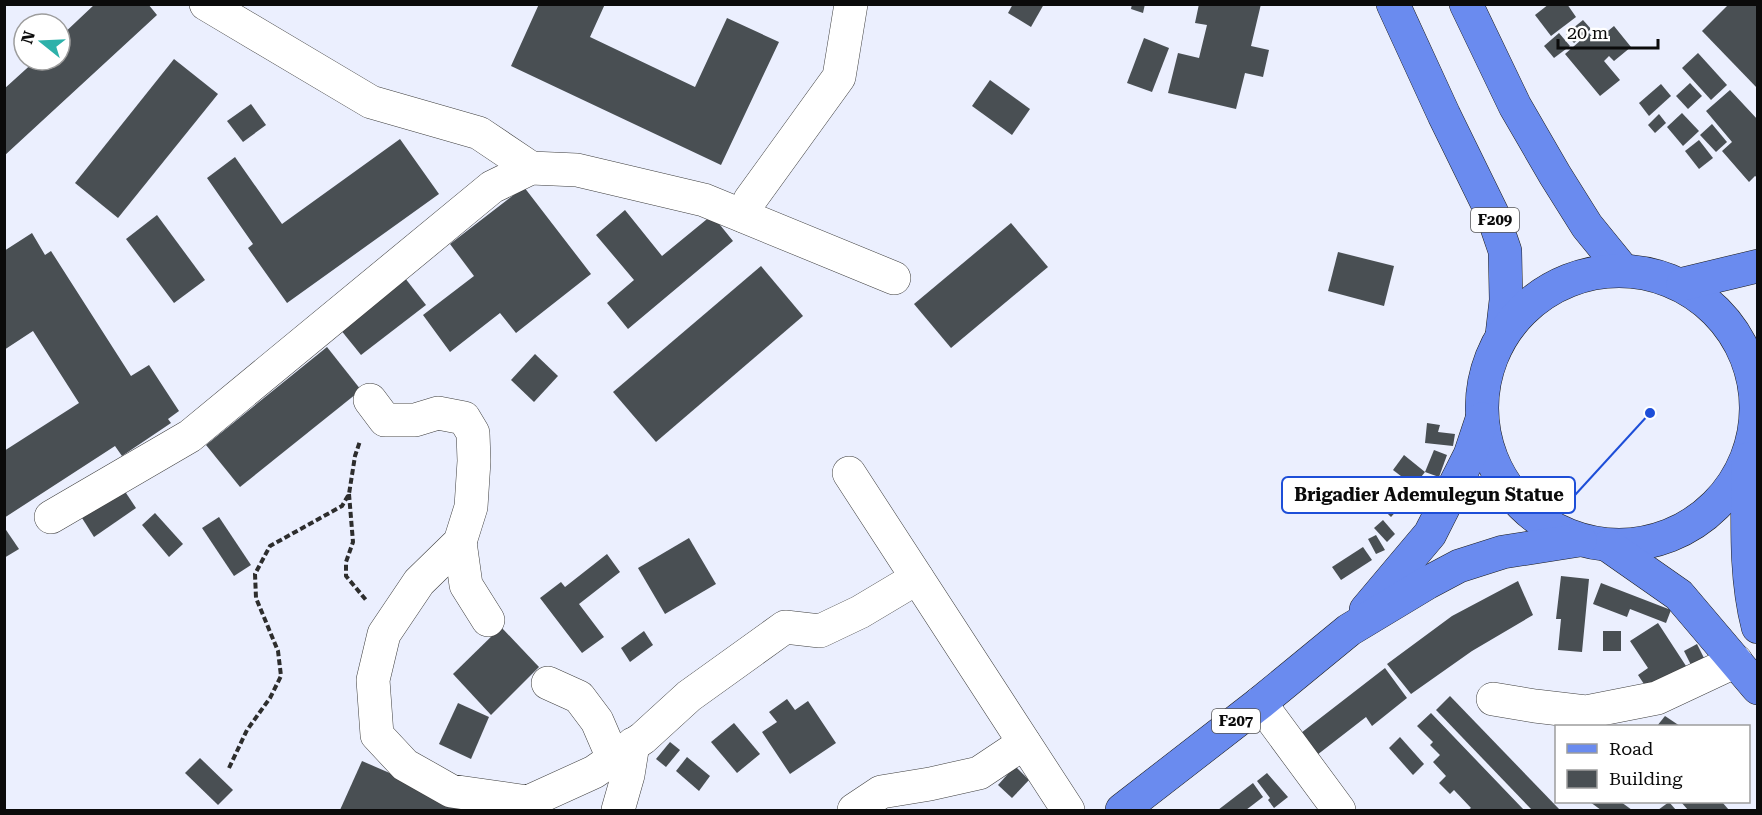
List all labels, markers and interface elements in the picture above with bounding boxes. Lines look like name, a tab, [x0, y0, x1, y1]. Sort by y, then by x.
north arrow	[12, 12, 72, 72]
scale bar	[1558, 12, 1658, 50]
text: 20 m	[1567, 22, 1608, 43]
text: N	[17, 29, 39, 46]
road number: F209	[1471, 208, 1519, 232]
callout: Brigadier Ademulegun Statue	[1282, 477, 1575, 513]
text: Brigadier Ademulegun Statue	[1294, 484, 1564, 505]
road number: F207	[1212, 709, 1260, 733]
legend	[1555, 725, 1750, 803]
text: Road	[1609, 738, 1654, 759]
text: Building	[1609, 768, 1683, 789]

